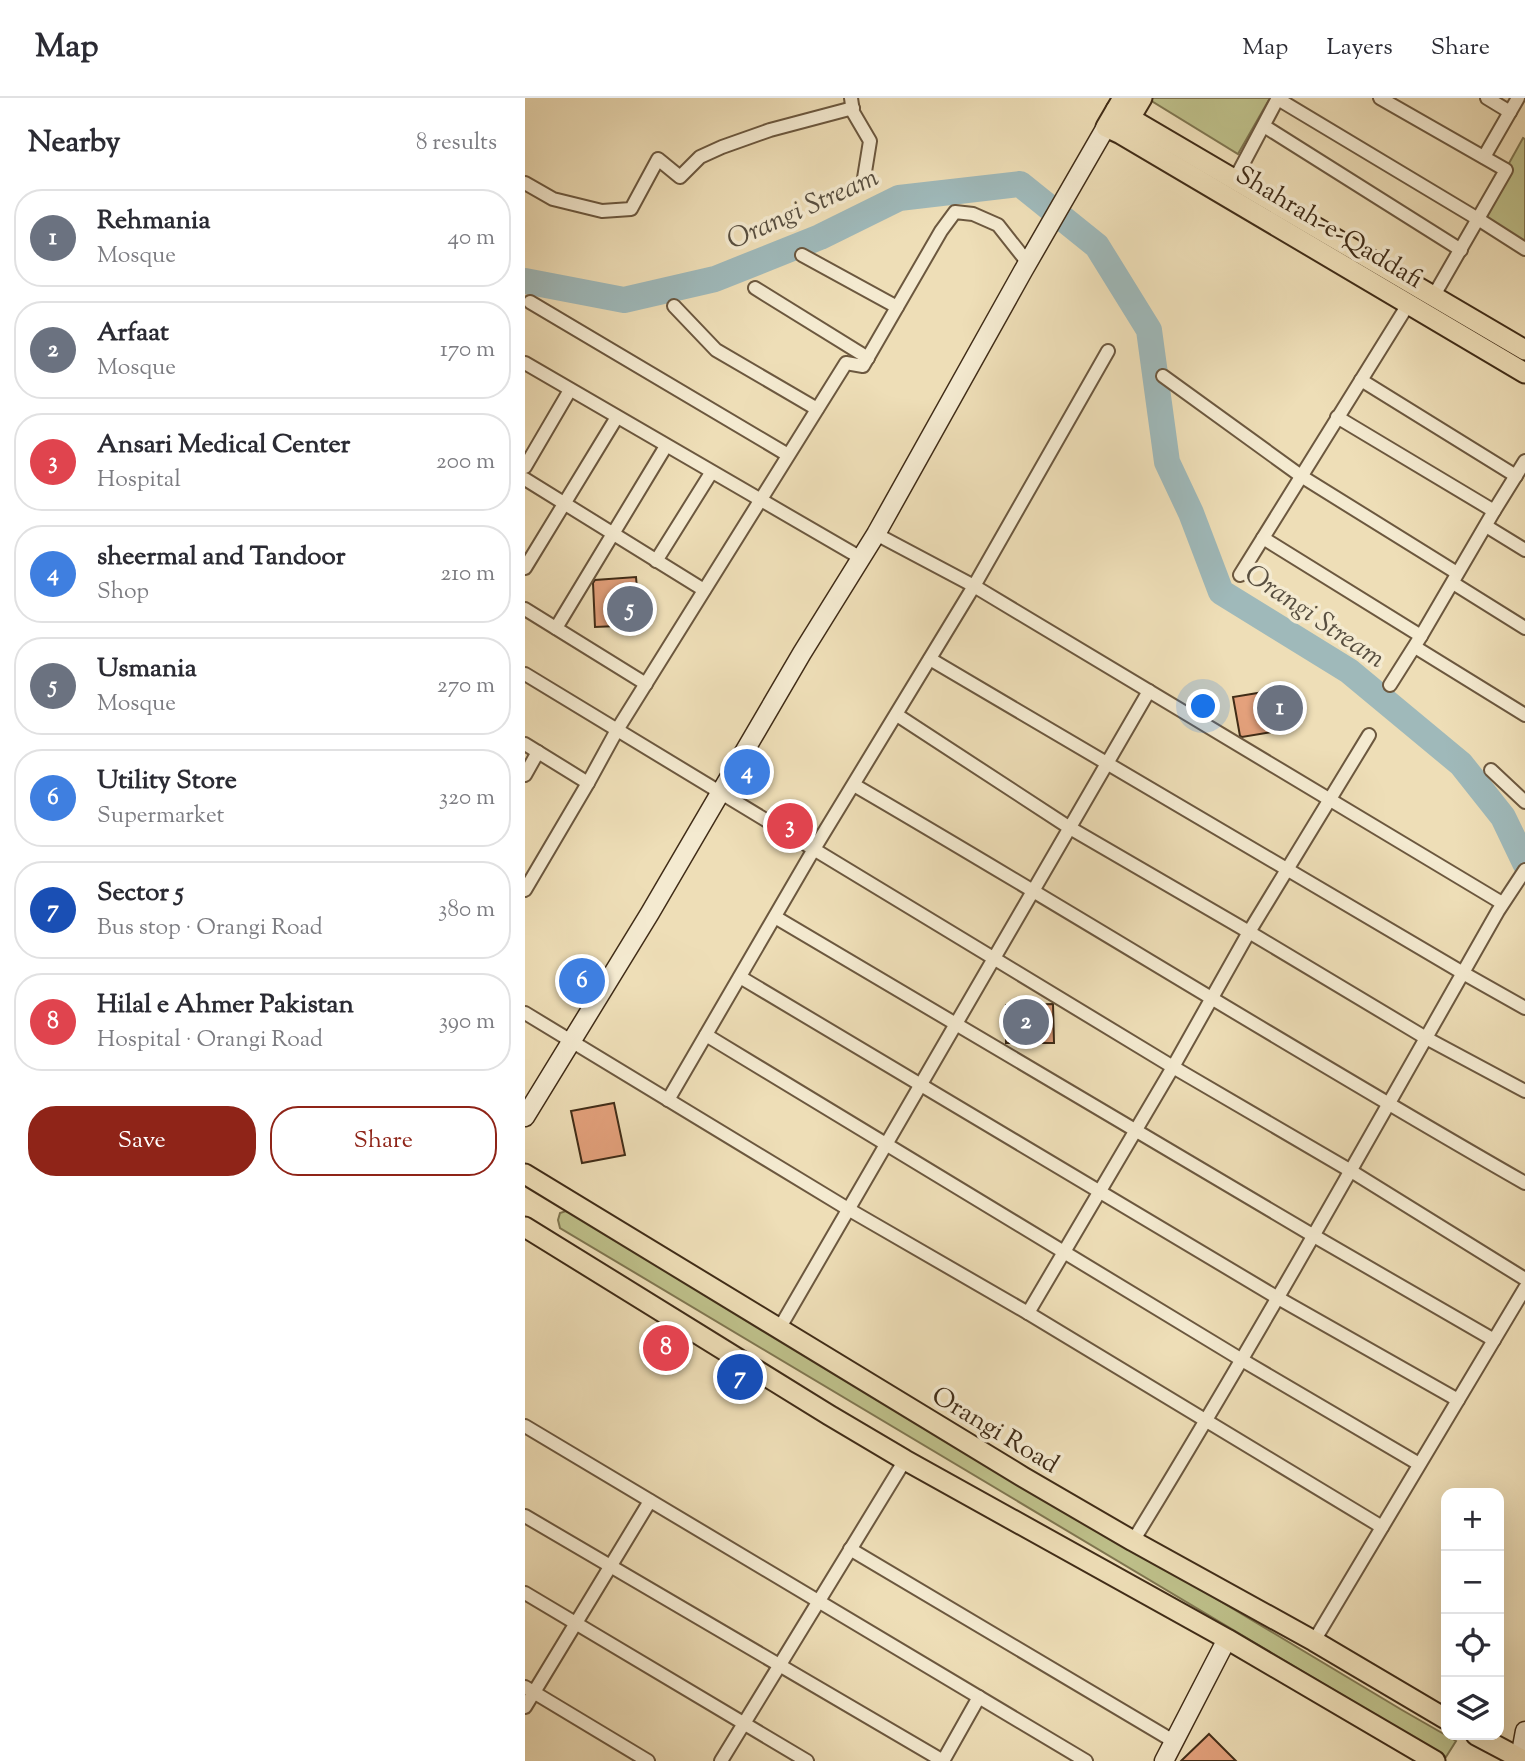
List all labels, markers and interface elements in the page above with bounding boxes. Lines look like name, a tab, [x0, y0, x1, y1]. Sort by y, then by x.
text: Map	[35, 24, 99, 72]
text: Map	[1242, 31, 1288, 65]
text: Layers	[1326, 31, 1393, 65]
text: Share	[1431, 31, 1490, 65]
text: Nearby	[28, 122, 120, 165]
text: 8 results	[416, 127, 497, 160]
street label: Shahrah-e-Qaddafi	[1228, 157, 1430, 299]
water label: Orangi Stream	[721, 158, 886, 261]
text: Rehmania	[97, 203, 210, 240]
text: 1	[49, 222, 57, 255]
text: 40 m	[448, 222, 495, 255]
text: Mosque	[97, 240, 176, 273]
text: Arfaat	[97, 315, 169, 352]
text: 2	[48, 334, 58, 367]
text: 170 m	[440, 334, 495, 367]
text: Mosque	[97, 352, 176, 385]
text: Ansari Medical Center	[97, 427, 350, 464]
text: 3	[48, 446, 58, 479]
text: 200 m	[436, 446, 495, 479]
text: Hospital	[97, 464, 181, 497]
text: sheermal and Tandoor	[97, 539, 346, 576]
water label: Orangi Stream	[1236, 555, 1393, 680]
text: 4	[47, 558, 59, 591]
text: 210 m	[441, 558, 495, 591]
text: Shop	[97, 576, 149, 609]
pin: 5	[607, 583, 653, 635]
text: Usmania	[97, 651, 197, 688]
text: 5	[49, 670, 57, 703]
text: 270 m	[437, 670, 495, 703]
pin: 1	[1257, 682, 1303, 734]
text: Mosque	[97, 688, 176, 721]
your location	[1186, 689, 1220, 723]
pin: 4	[724, 746, 770, 798]
text: Utility Store	[97, 763, 237, 800]
text: 6	[47, 782, 59, 815]
text: 320 m	[439, 782, 495, 815]
text: Supermarket	[97, 800, 224, 833]
pin: 3	[767, 800, 813, 852]
text: Sector 5	[97, 875, 184, 912]
text: 7	[47, 894, 59, 927]
text: 380 m	[438, 894, 495, 927]
text: Bus stop · Orangi Road	[97, 912, 323, 945]
pin: 6	[559, 955, 605, 1007]
text: Hilal e Ahmer Pakistan	[97, 987, 354, 1024]
pin: 2	[1003, 996, 1049, 1048]
text: 8	[47, 1006, 59, 1039]
text: 390 m	[439, 1006, 495, 1039]
text: Hospital · Orangi Road	[97, 1024, 323, 1057]
button: Save	[28, 1106, 256, 1176]
button: Share	[270, 1106, 497, 1176]
pin: 8	[643, 1322, 689, 1374]
pin: 7	[717, 1351, 763, 1403]
street label: Orangi Road	[924, 1378, 1066, 1484]
map controls	[1441, 1488, 1504, 1740]
button: +	[1441, 1488, 1504, 1551]
button: −	[1441, 1551, 1504, 1614]
button: locate	[1441, 1614, 1504, 1677]
button: layers	[1441, 1677, 1504, 1740]

